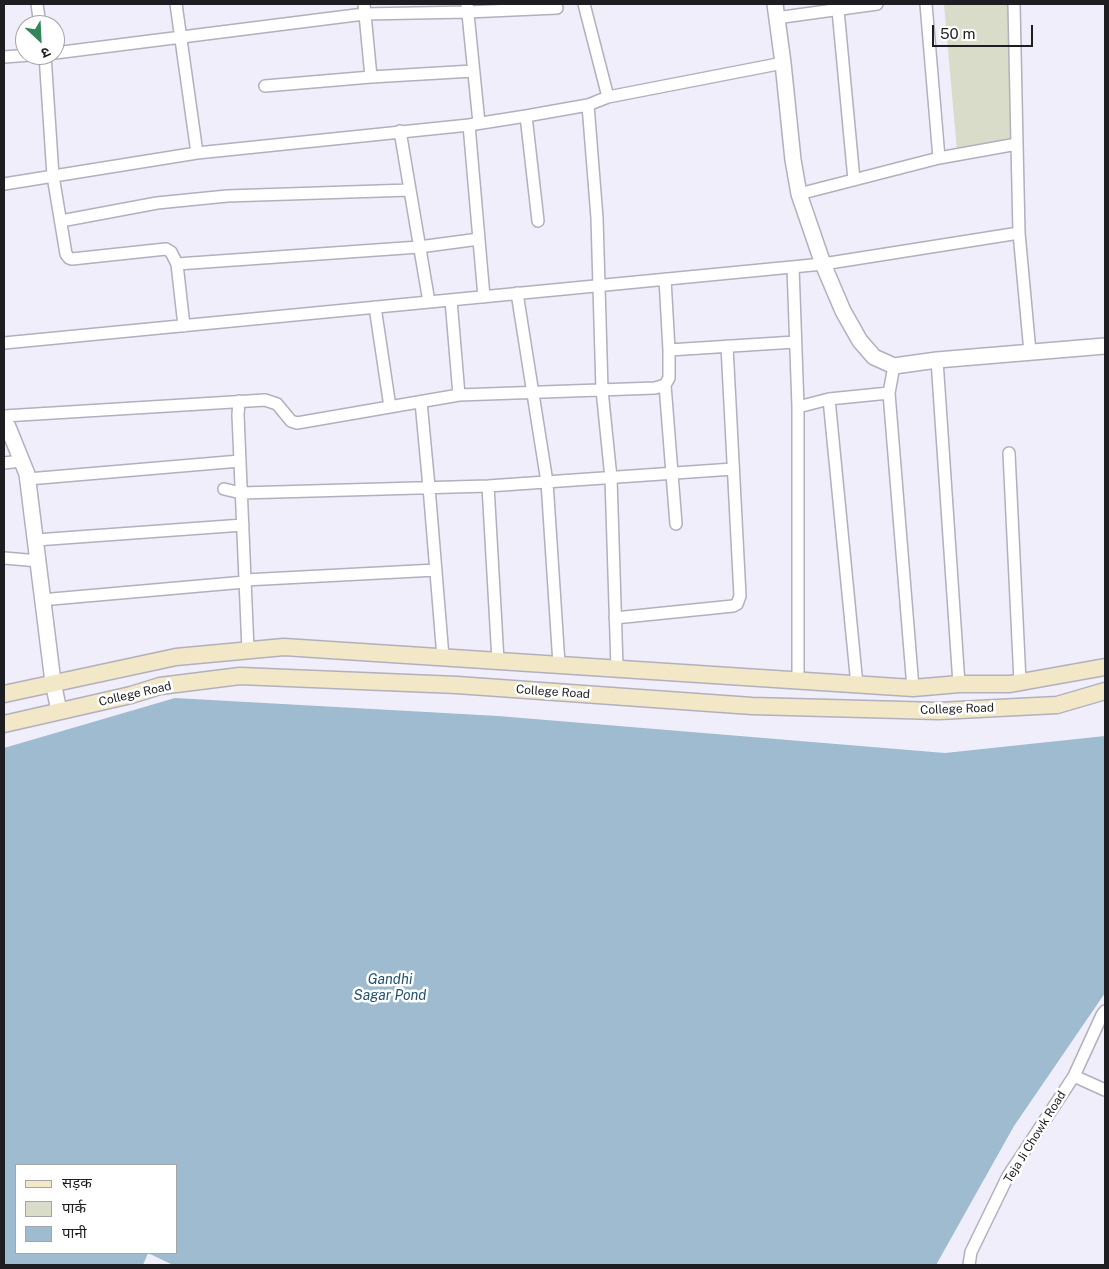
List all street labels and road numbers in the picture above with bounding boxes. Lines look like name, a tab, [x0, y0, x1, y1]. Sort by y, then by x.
street label: College Road	[97, 679, 173, 709]
street label: College Road	[516, 682, 590, 702]
street label: College Road	[920, 701, 994, 717]
street label: Teja Ji Chowk Road	[1001, 1088, 1069, 1186]

